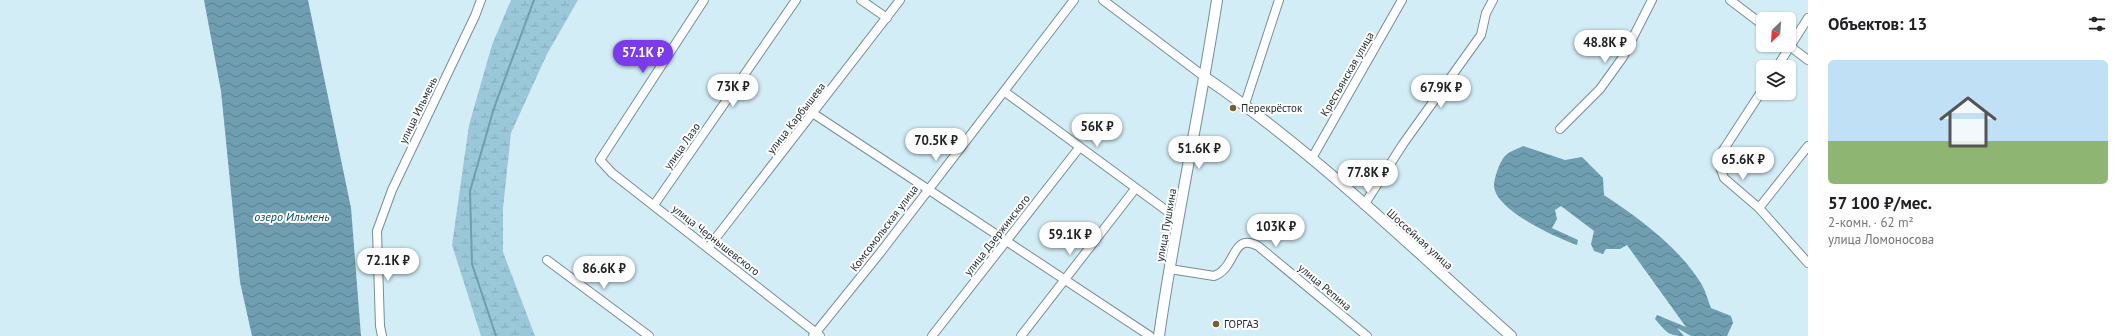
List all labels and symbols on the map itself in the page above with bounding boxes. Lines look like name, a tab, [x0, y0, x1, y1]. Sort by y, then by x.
north arrow	[1756, 12, 1796, 52]
street label: Крестьянская улица	[1317, 29, 1377, 119]
pin: 48.8K ₽	[1568, 30, 1642, 64]
pin: 57.1K ₽	[606, 40, 680, 74]
street label: улица Ильмень	[396, 74, 440, 146]
pin: 73K ₽	[705, 74, 761, 108]
pin: 67.9K ₽	[1404, 75, 1478, 109]
street label: улица Карбышева	[764, 79, 828, 157]
place label: Перекрёсток	[1241, 101, 1303, 115]
marker: Перекрёсток	[1228, 103, 1238, 113]
pin: 56K ₽	[1069, 114, 1125, 148]
street label: улица Лазо	[661, 120, 703, 172]
pin: 70.5K ₽	[899, 128, 973, 162]
pin: 51.6K ₽	[1162, 136, 1236, 170]
pin: 65.6K ₽	[1706, 147, 1780, 181]
pin: 77.8K ₽	[1331, 160, 1405, 194]
street label: Комсомольская улица	[847, 182, 921, 274]
street label: улица Пушкина	[1153, 187, 1179, 263]
street label: улица Дзержинского	[961, 191, 1033, 278]
street label: улица Чернышевского	[669, 201, 763, 279]
street label: Шоссейная улица	[1384, 206, 1456, 272]
water label: озеро Ильмень	[254, 209, 330, 224]
pin: 103K ₽	[1243, 214, 1309, 248]
pin: 59.1K ₽	[1033, 222, 1107, 256]
pin: 72.1K ₽	[351, 248, 425, 282]
pin: 86.6K ₽	[567, 256, 641, 290]
street label: улица Репина	[1295, 261, 1355, 313]
place label: ГОРГАЗ	[1224, 317, 1259, 331]
marker: ГОРГАЗ	[1211, 319, 1221, 329]

